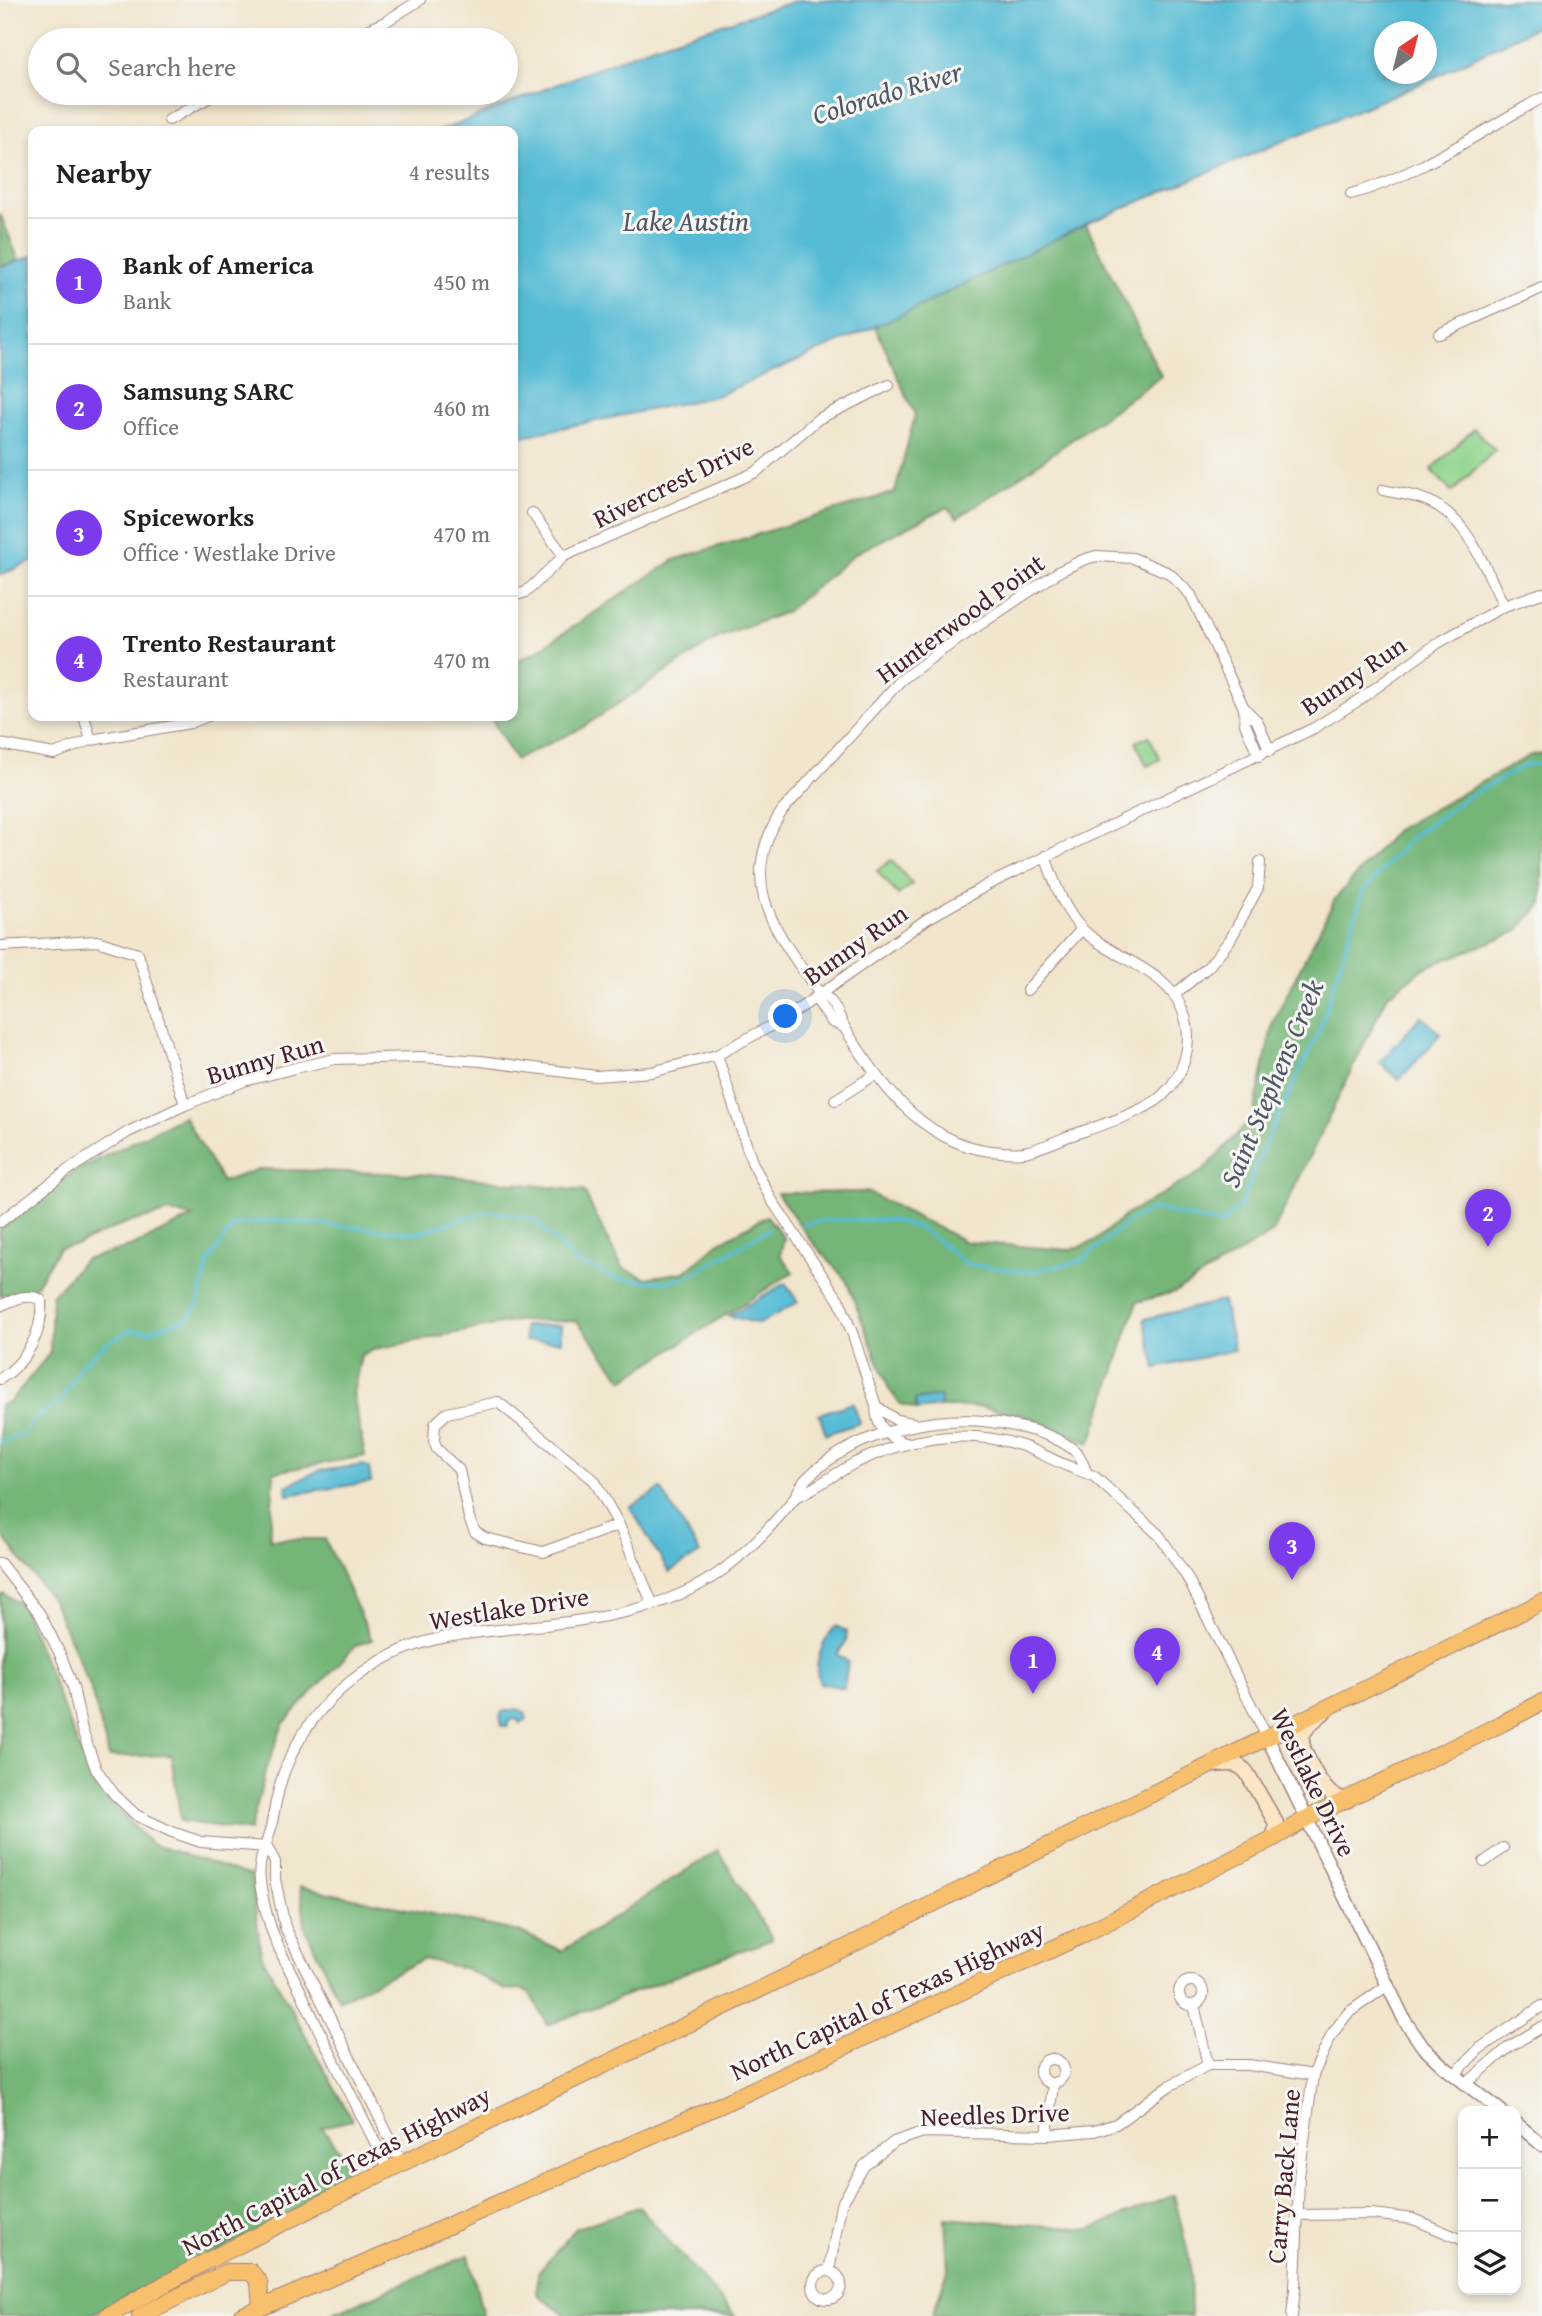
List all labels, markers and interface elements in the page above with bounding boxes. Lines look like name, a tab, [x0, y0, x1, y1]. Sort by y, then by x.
north arrow	[1374, 21, 1437, 84]
search box	[28, 28, 518, 105]
text: Search here	[108, 47, 236, 86]
icon: search	[52, 48, 90, 86]
water label: Colorado River	[807, 49, 968, 134]
text: Nearby	[56, 150, 152, 194]
text: 4 results	[409, 155, 490, 188]
water label: Lake Austin	[622, 200, 749, 241]
text: Bank of America	[123, 245, 314, 284]
text: 1	[73, 265, 85, 298]
text: 450 m	[433, 265, 490, 298]
text: Bank	[123, 284, 172, 317]
text: Samsung SARC	[123, 371, 294, 410]
text: 2	[73, 391, 85, 424]
text: 460 m	[433, 391, 490, 424]
text: Office	[123, 410, 179, 443]
street label: Rivercrest Drive	[586, 426, 760, 538]
text: Spiceworks	[123, 497, 254, 536]
text: 3	[73, 517, 85, 550]
text: 470 m	[433, 517, 490, 550]
text: Office · Westlake Drive	[123, 536, 336, 569]
street label: Hunterwood Point	[867, 543, 1053, 693]
text: Trento Restaurant	[123, 623, 336, 662]
street label: Bunny Run	[1292, 625, 1414, 725]
text: 4	[73, 643, 85, 676]
text: 470 m	[433, 643, 490, 676]
text: Restaurant	[123, 662, 229, 695]
street label: Bunny Run	[795, 893, 916, 994]
water label: Saint Stephens Creek	[1209, 973, 1333, 1193]
your location	[768, 999, 802, 1033]
street label: Bunny Run	[202, 1024, 329, 1094]
pin: 2	[1465, 1189, 1511, 1247]
pin: 3	[1269, 1522, 1315, 1580]
street label: Westlake Drive	[426, 1576, 592, 1640]
pin: 4	[1134, 1628, 1180, 1686]
pin: 1	[1010, 1636, 1056, 1694]
street label: Westlake Drive	[1261, 1701, 1367, 1863]
street label: North Capital of Texas Highway	[724, 1910, 1050, 2090]
street label: North Capital of Texas Highway	[175, 2075, 497, 2265]
street label: Carry Back Lane	[1256, 2087, 1310, 2265]
street label: Needles Drive	[920, 2092, 1070, 2136]
map controls	[1458, 2106, 1521, 2295]
button: +	[1458, 2106, 1521, 2169]
button: −	[1458, 2169, 1521, 2232]
button: layers	[1458, 2232, 1521, 2295]

